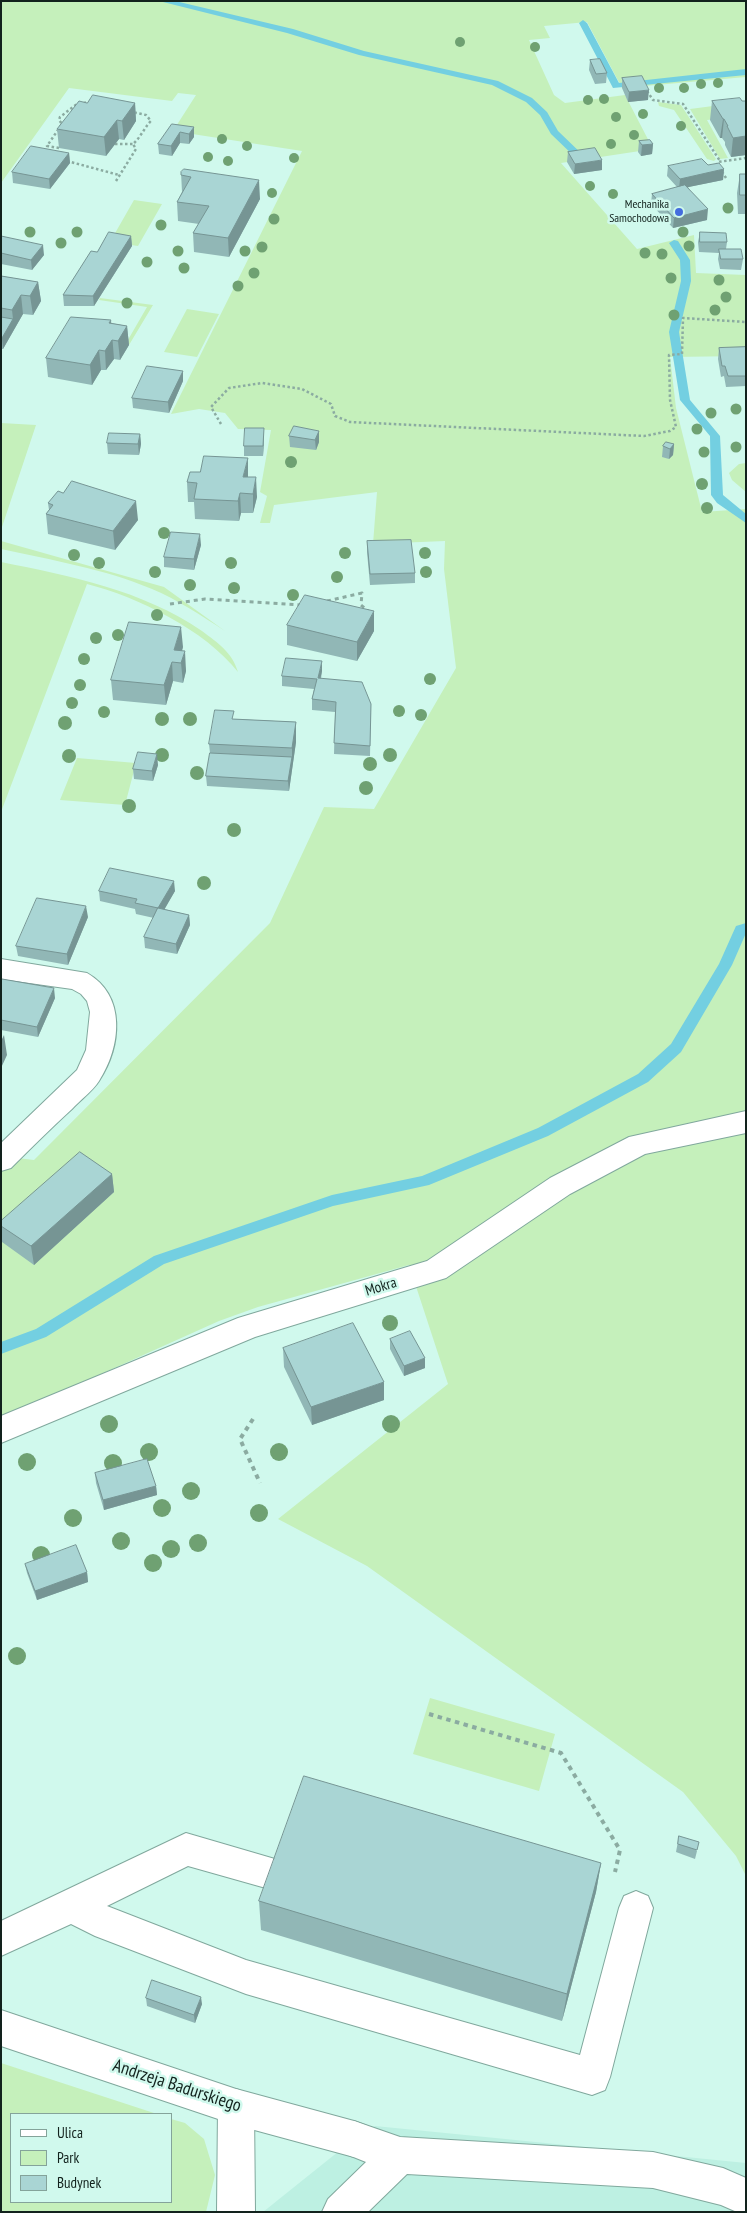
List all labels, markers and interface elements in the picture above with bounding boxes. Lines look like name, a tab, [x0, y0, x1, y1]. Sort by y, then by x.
place label: Mechanika Samochodowa	[609, 198, 669, 226]
marker: Mechanika Samochodowa	[673, 206, 685, 218]
street label: Mokra	[363, 1274, 399, 1300]
street label: Andrzeja Badurskiego	[110, 2055, 244, 2117]
legend	[10, 2113, 172, 2203]
text: Ulica	[57, 2123, 83, 2142]
text: Park	[57, 2148, 79, 2167]
text: Budynek	[57, 2173, 101, 2192]

